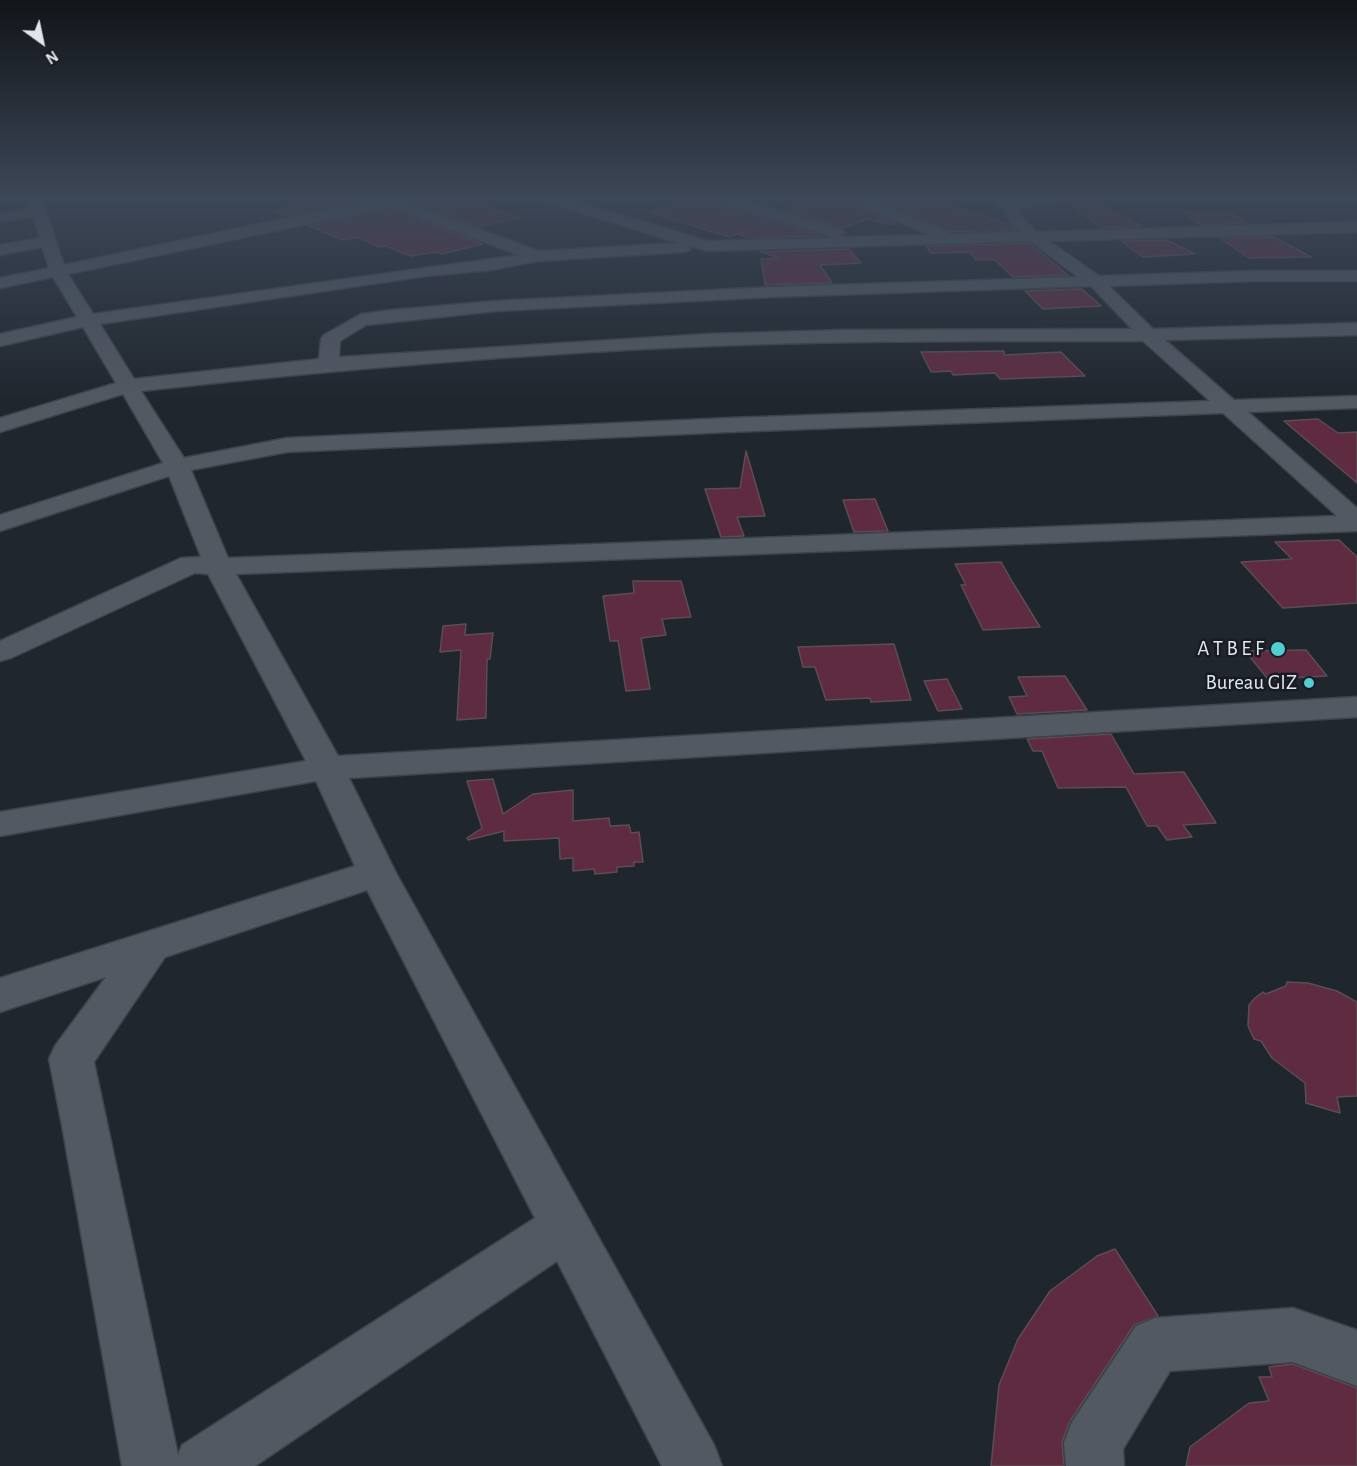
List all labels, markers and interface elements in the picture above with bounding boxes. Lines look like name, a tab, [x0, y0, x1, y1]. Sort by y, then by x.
north arrow	[12, 12, 72, 72]
text: N	[43, 47, 61, 67]
place label: A T B E F	[1197, 636, 1264, 662]
marker: A T B E F	[1269, 640, 1287, 658]
place label: Bureau GIZ	[1206, 670, 1297, 696]
marker: Bureau GIZ	[1302, 676, 1316, 690]

